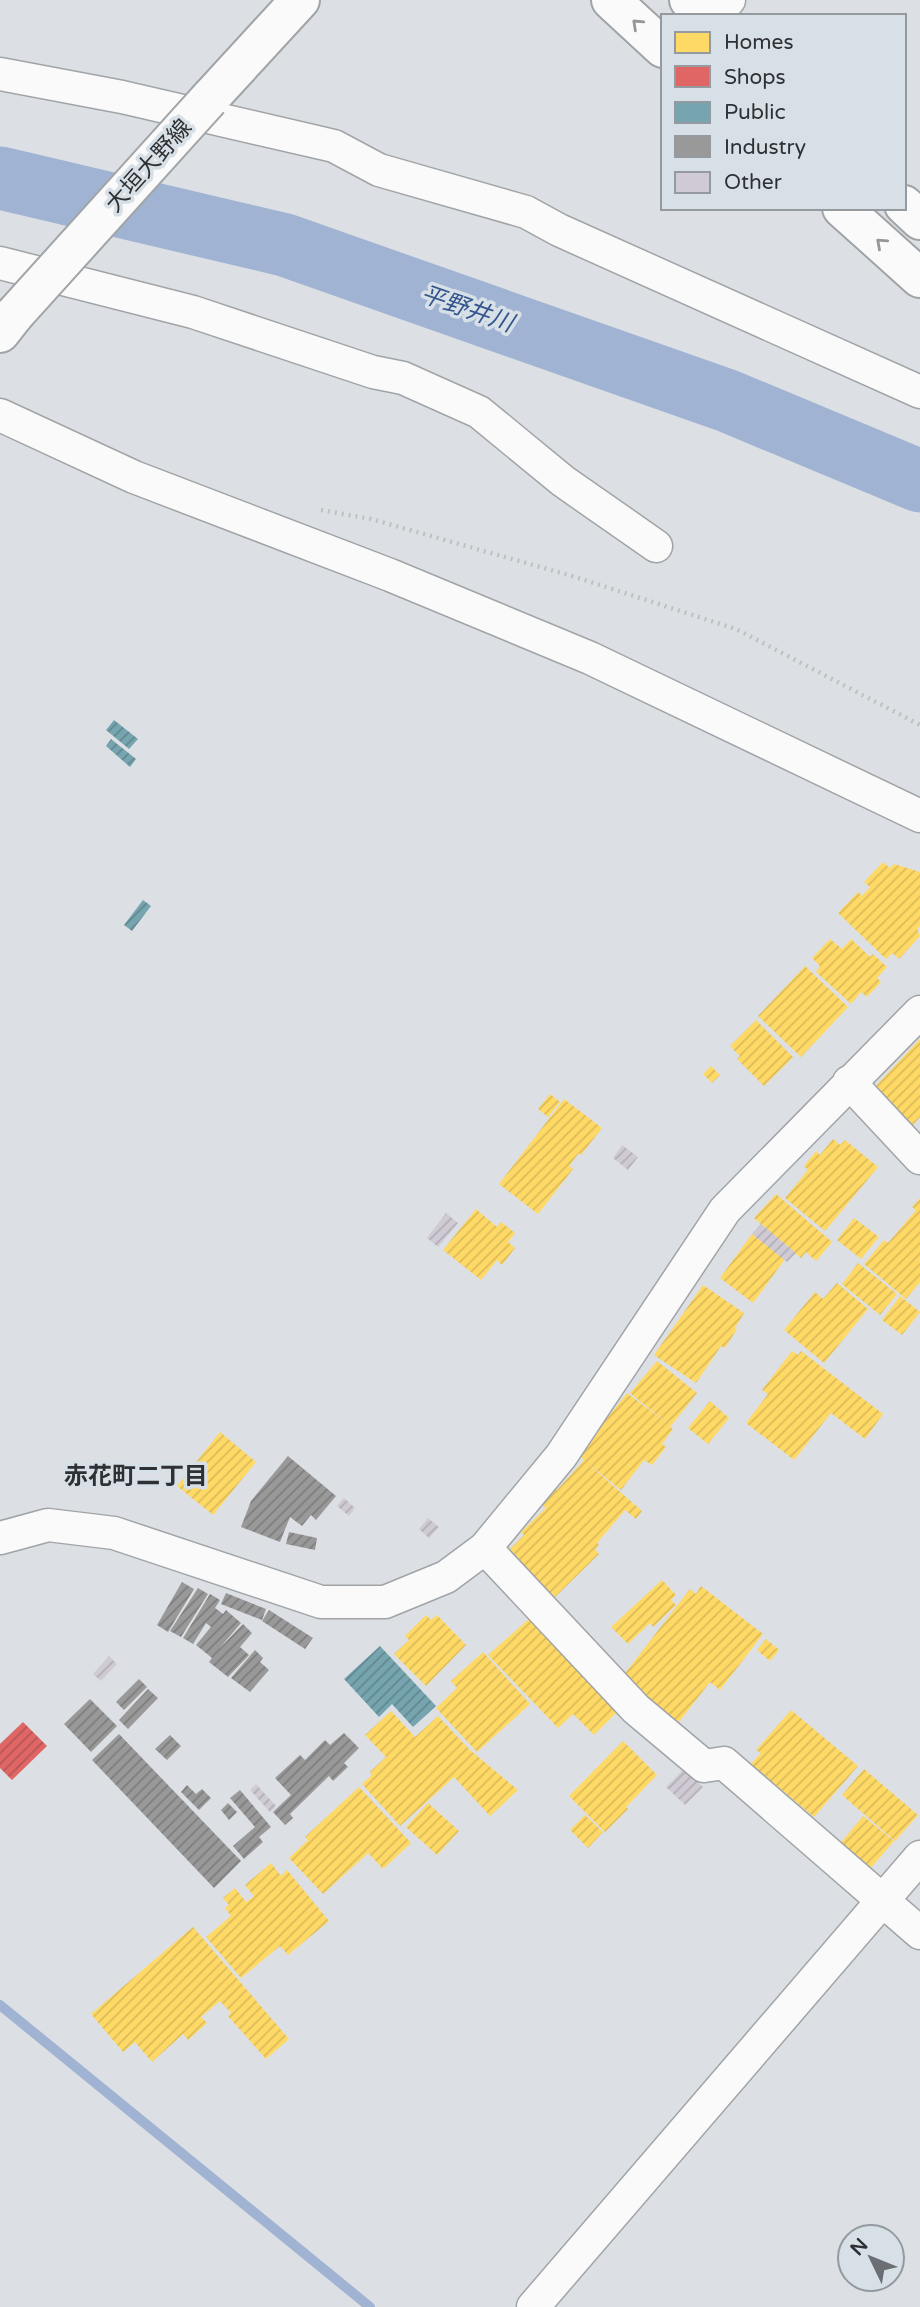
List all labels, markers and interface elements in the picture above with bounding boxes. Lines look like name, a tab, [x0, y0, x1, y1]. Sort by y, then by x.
legend	[661, 14, 906, 210]
one-way arrow	[632, 20, 645, 32]
text: Homes	[724, 30, 794, 55]
text: Shops	[724, 65, 786, 90]
text: Public	[724, 100, 786, 125]
street label: 大垣大野線	[100, 114, 198, 218]
text: Industry	[724, 135, 806, 160]
text: Other	[724, 170, 782, 195]
one-way arrow	[876, 239, 889, 251]
water label: 平野井川	[417, 280, 520, 339]
district label: 赤花町二丁目	[64, 1462, 208, 1491]
north arrow	[836, 2223, 906, 2293]
text: N	[846, 2234, 873, 2260]

